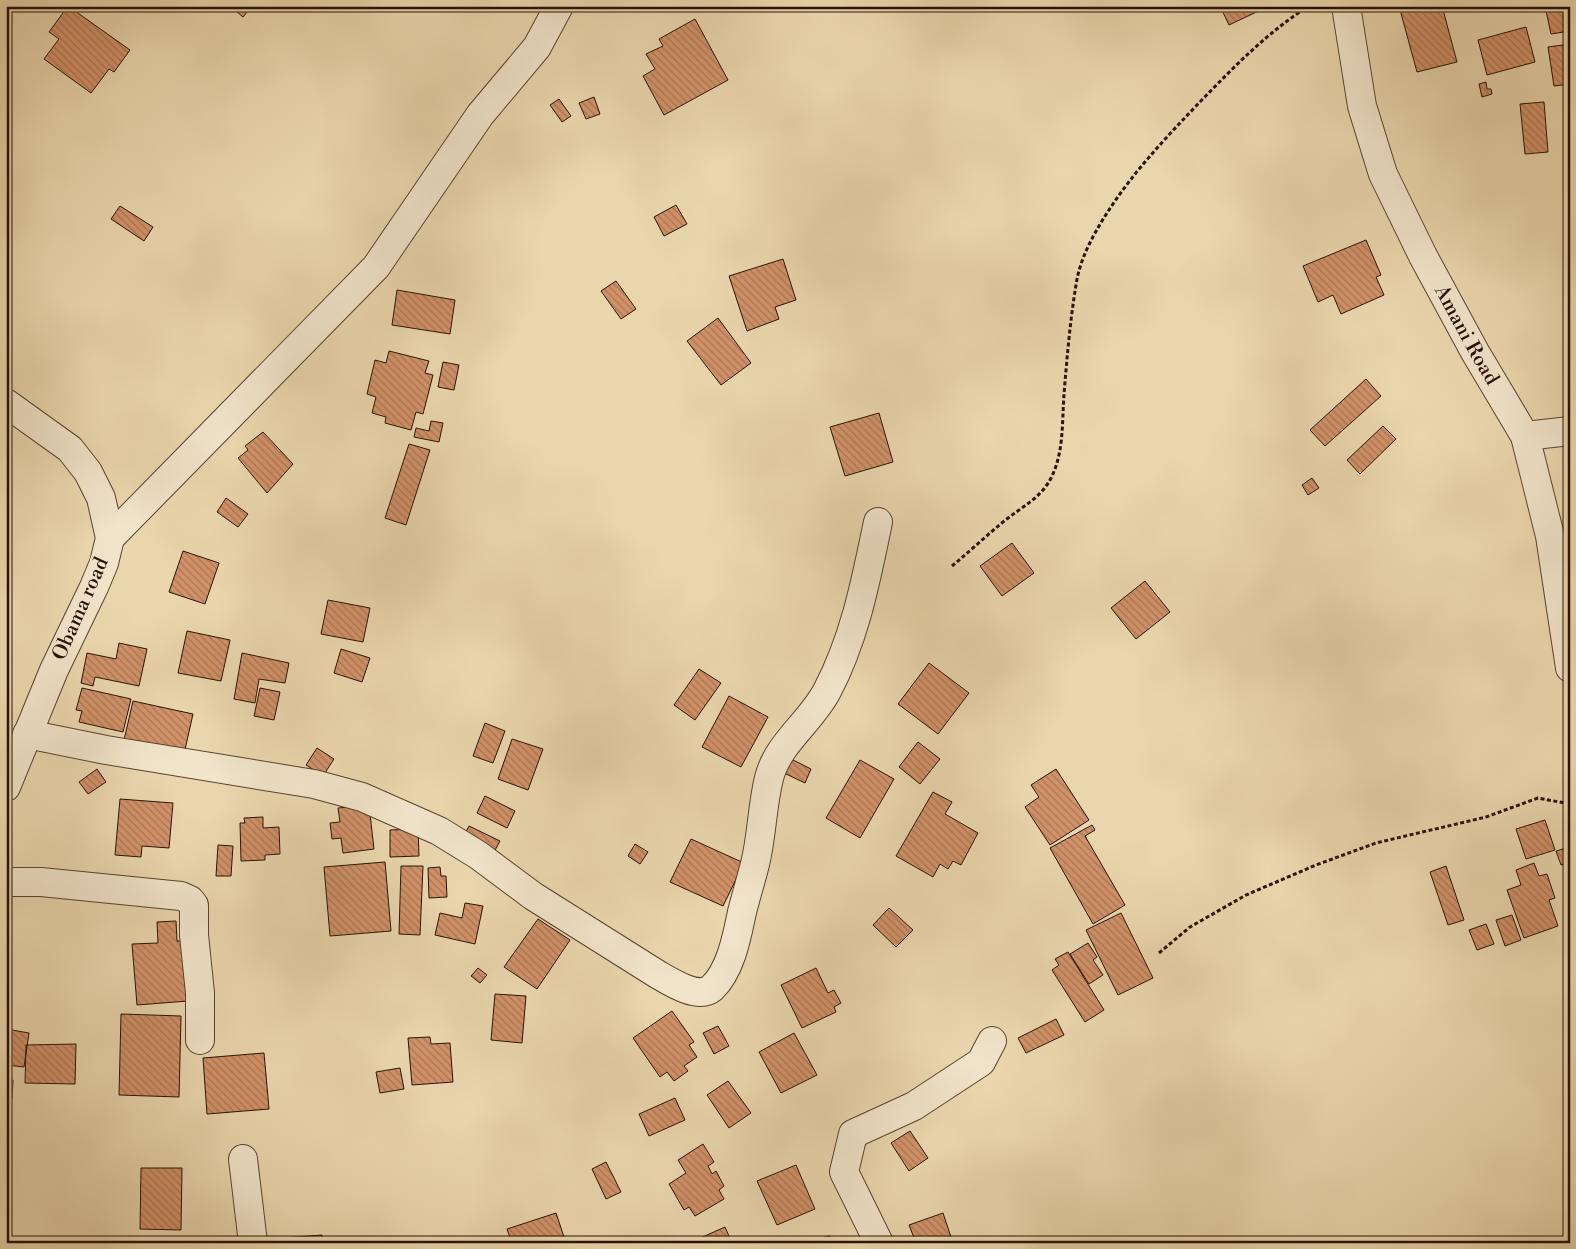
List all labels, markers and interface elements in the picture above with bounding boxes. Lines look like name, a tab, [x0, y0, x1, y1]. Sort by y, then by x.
street label: Amani Road	[1428, 280, 1505, 390]
street label: Obama road	[47, 553, 115, 664]

